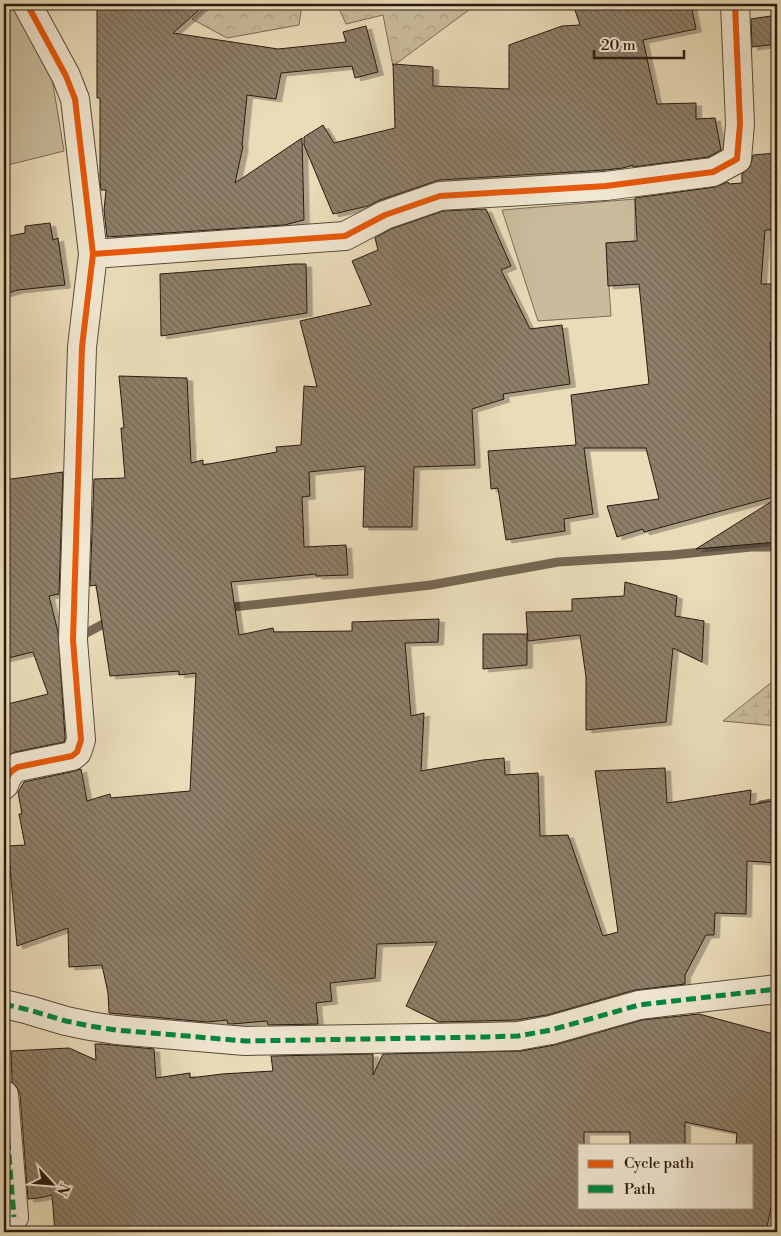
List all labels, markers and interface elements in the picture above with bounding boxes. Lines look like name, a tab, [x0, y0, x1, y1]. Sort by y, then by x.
scale bar	[594, 28, 684, 60]
text: 20 m	[601, 36, 636, 55]
legend	[578, 1144, 754, 1208]
text: Cycle path	[624, 1154, 694, 1173]
north arrow	[28, 1158, 78, 1208]
text: N	[52, 1180, 73, 1198]
text: Path	[624, 1180, 656, 1199]

